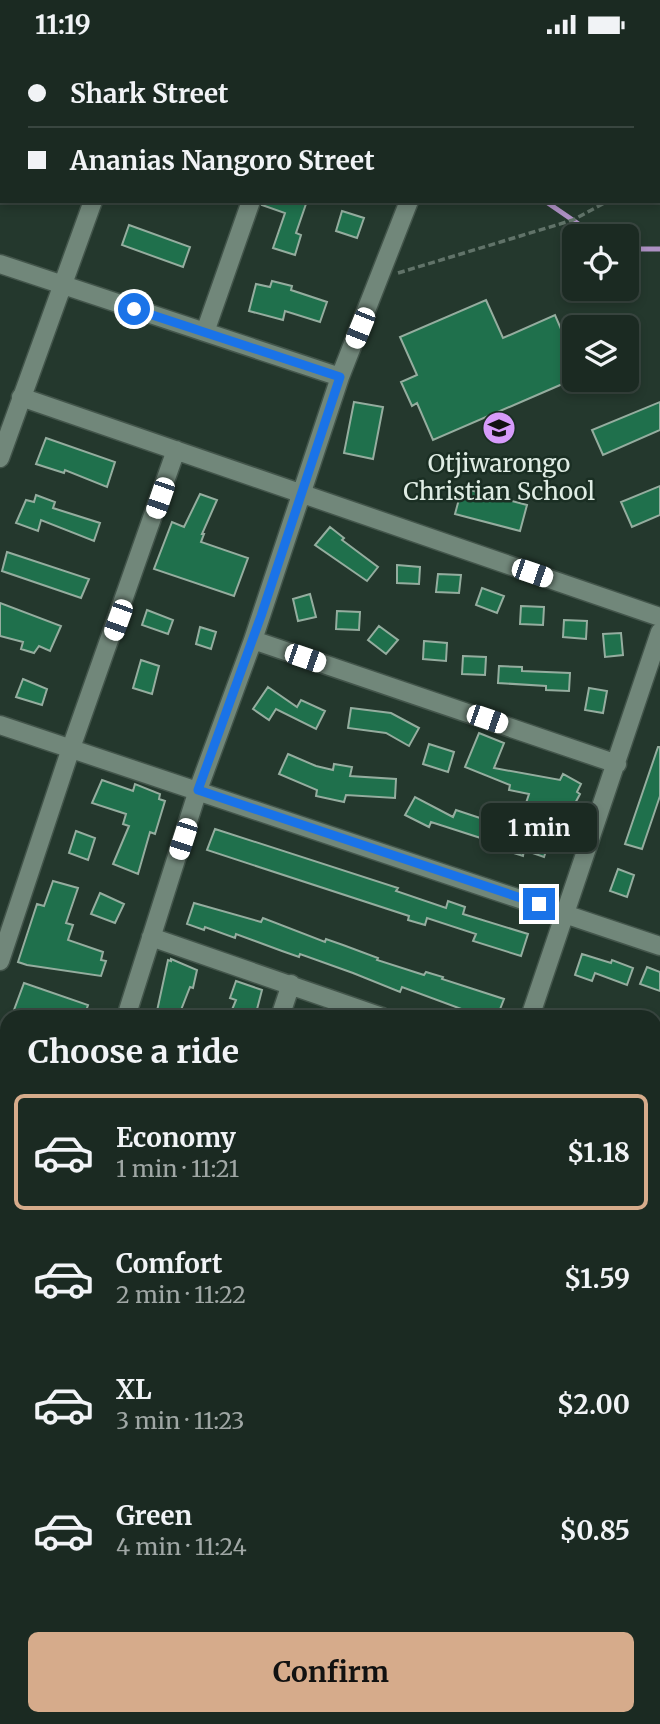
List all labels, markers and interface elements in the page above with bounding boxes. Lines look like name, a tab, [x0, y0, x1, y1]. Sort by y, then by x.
text: 11:19	[35, 8, 91, 41]
text: Shark Street	[70, 77, 229, 110]
text: Ananias Nangoro Street	[70, 144, 375, 177]
map controls	[562, 224, 639, 392]
button: locate	[562, 224, 639, 301]
route start	[118, 293, 150, 325]
car	[343, 305, 378, 351]
button: layers	[562, 315, 639, 392]
school or university icon: Otjiwarongo Christian School	[480, 409, 518, 447]
place label: Otjiwarongo Christian School	[403, 448, 595, 507]
car	[144, 475, 177, 521]
car	[509, 556, 556, 590]
car	[101, 597, 136, 643]
car	[282, 641, 329, 675]
car	[464, 702, 511, 736]
callout: 1 min	[481, 803, 597, 851]
text: 1 min	[508, 813, 570, 842]
car	[167, 816, 200, 862]
route end	[523, 888, 555, 920]
text: Choose a ride	[28, 1032, 239, 1072]
icon: car	[32, 1121, 95, 1184]
text: Economy	[116, 1121, 236, 1154]
text: $1.18	[567, 1136, 630, 1169]
text: 1 min · 11:21	[116, 1154, 239, 1183]
icon: car	[32, 1247, 95, 1310]
text: Comfort	[116, 1247, 222, 1280]
text: $1.59	[564, 1262, 630, 1295]
text: 2 min · 11:22	[116, 1280, 246, 1309]
icon: car	[32, 1373, 95, 1436]
text: XL	[116, 1373, 152, 1406]
text: $2.00	[557, 1388, 630, 1421]
text: 3 min · 11:23	[116, 1406, 245, 1435]
icon: car	[32, 1499, 95, 1562]
text: Green	[116, 1499, 192, 1532]
text: $0.85	[559, 1514, 630, 1547]
text: 4 min · 11:24	[116, 1532, 247, 1561]
button: Confirm	[28, 1632, 634, 1712]

